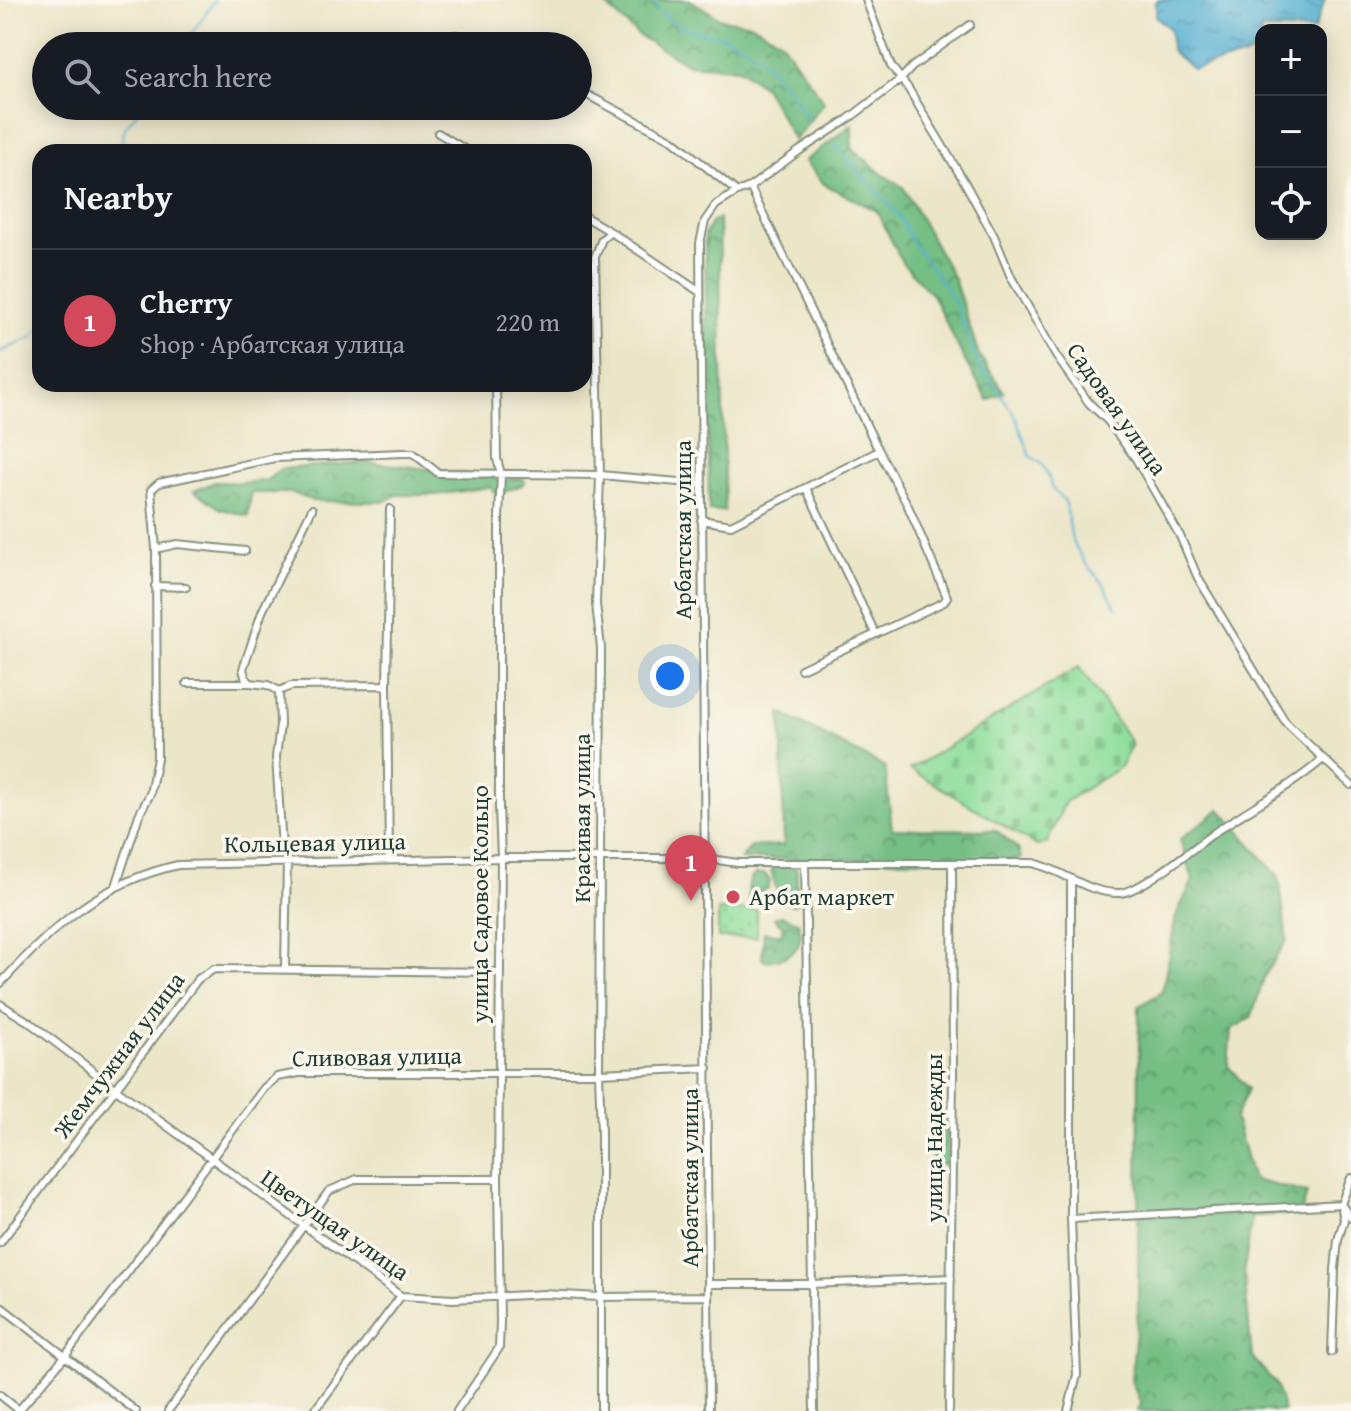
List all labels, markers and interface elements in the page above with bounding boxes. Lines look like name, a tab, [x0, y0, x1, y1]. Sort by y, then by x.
map controls	[1255, 24, 1327, 240]
button: +	[1255, 24, 1327, 96]
search box	[32, 32, 592, 120]
icon: search	[60, 54, 104, 98]
text: Search here	[124, 54, 272, 98]
button: −	[1255, 96, 1327, 168]
button: locate	[1255, 168, 1327, 240]
text: Nearby	[64, 172, 173, 221]
text: Cherry	[140, 280, 232, 324]
text: 1	[83, 302, 97, 341]
text: 220 m	[495, 302, 560, 341]
text: Shop · Арбатская улица	[140, 324, 405, 363]
street label: Садовая улица	[1059, 335, 1177, 483]
street label: Арбатская улица	[665, 440, 700, 620]
your location	[650, 656, 690, 696]
street label: Красивая улица	[564, 733, 599, 903]
street label: улица Садовое Кольцо	[462, 785, 497, 1024]
street label: Кольцевая улица	[224, 823, 407, 862]
pin: 1	[665, 835, 717, 901]
place label: Арбат маркет	[749, 879, 894, 914]
marker: Арбат маркет	[724, 888, 742, 906]
street label: Жемчужная улица	[44, 964, 193, 1146]
street label: Сливовая улица	[292, 1038, 463, 1075]
street label: улица Надежды	[916, 1053, 951, 1224]
street label: Арбатская улица	[672, 1088, 707, 1268]
street label: Цветущая улица	[254, 1160, 417, 1289]

